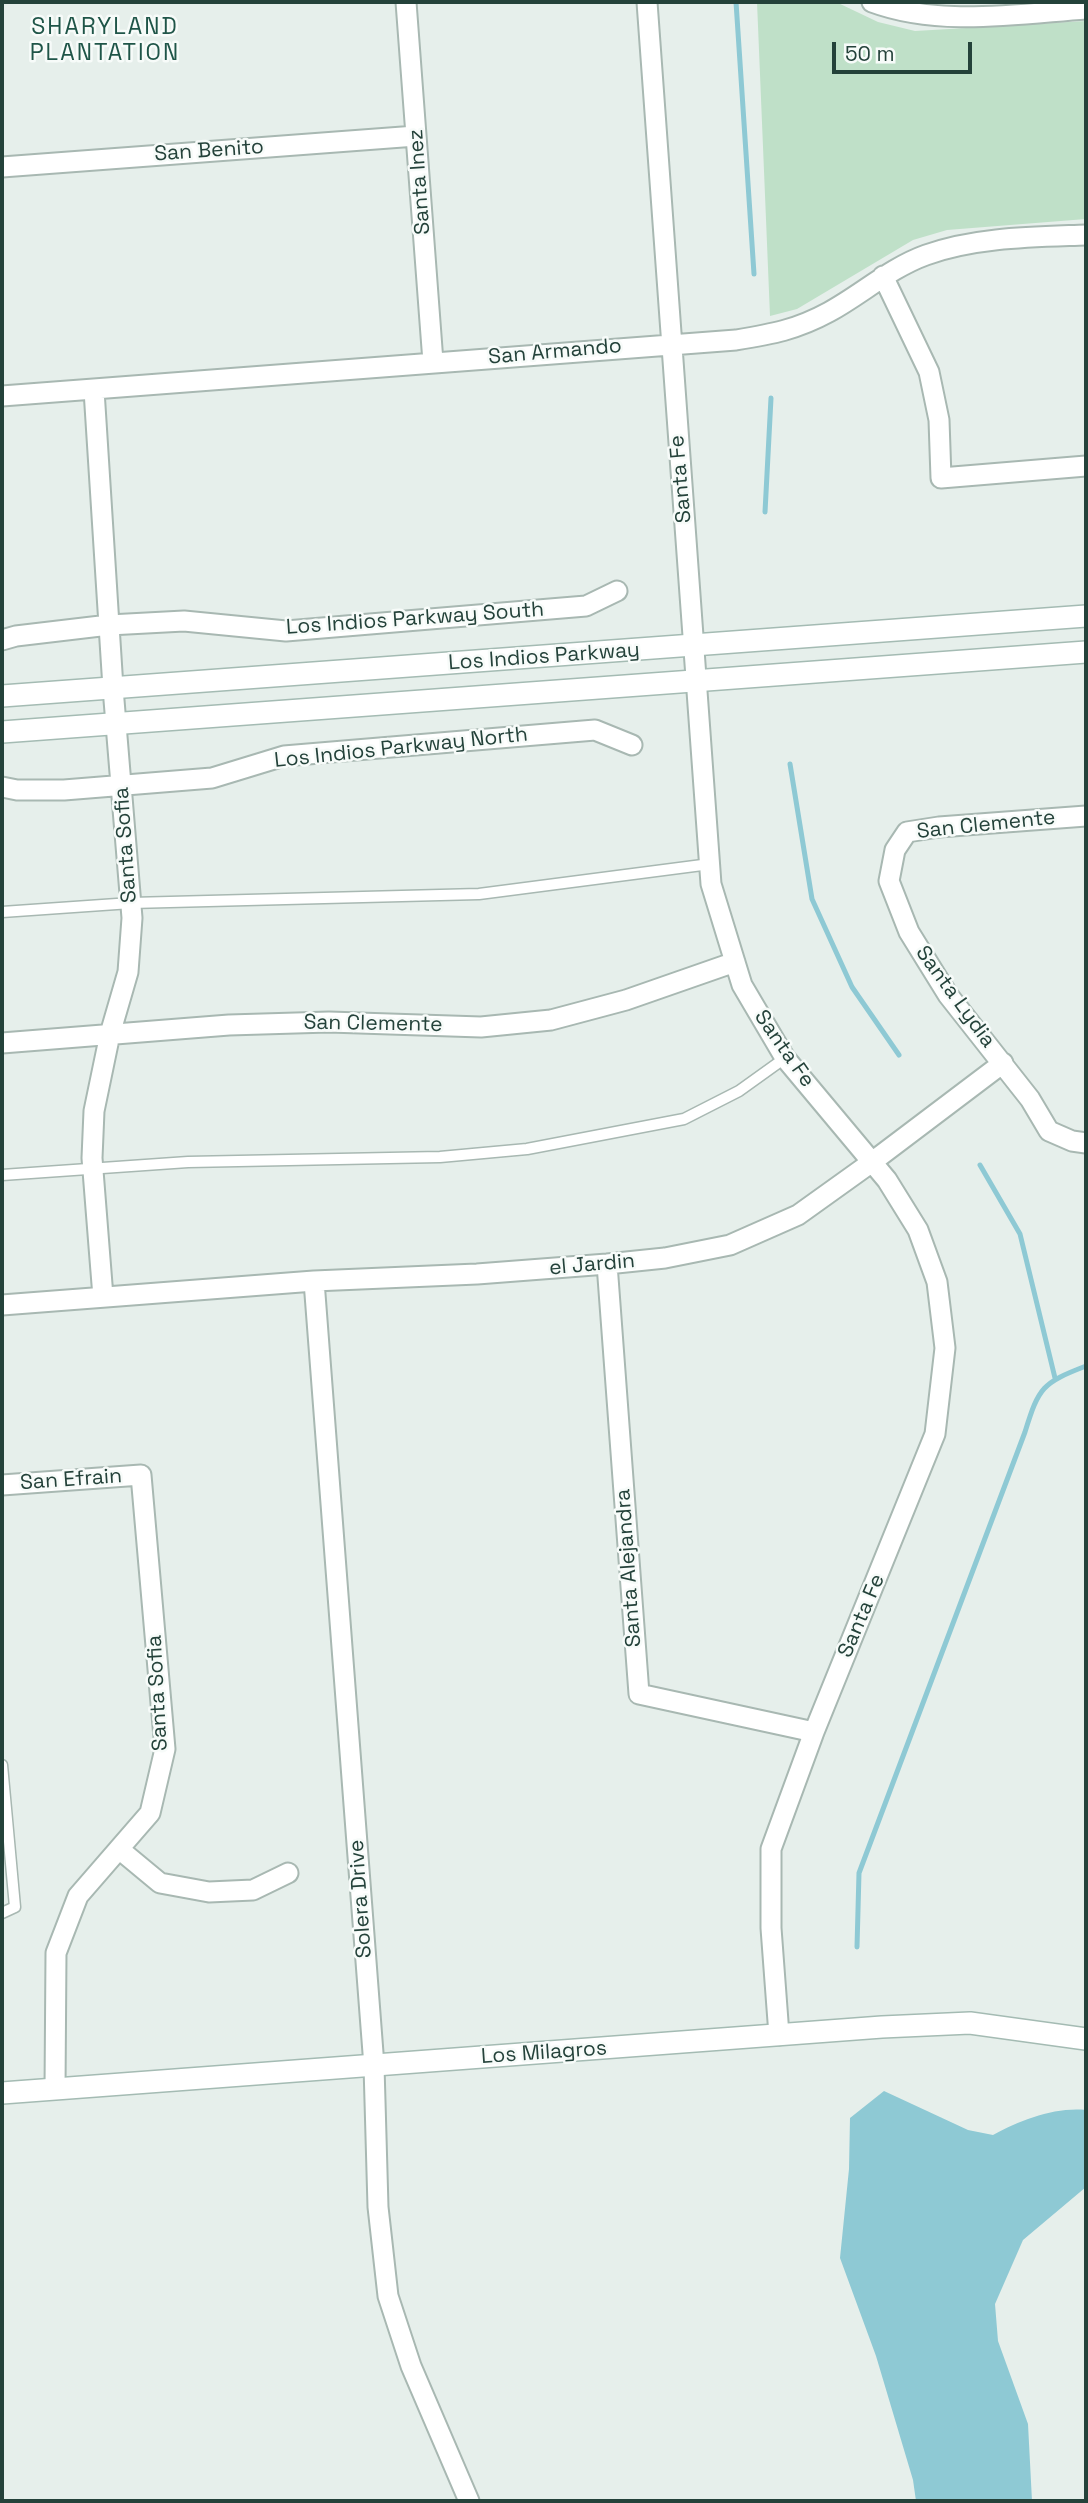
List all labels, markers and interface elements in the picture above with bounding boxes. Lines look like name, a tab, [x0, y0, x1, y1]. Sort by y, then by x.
district label: SHARYLAND PLANTATION	[31, 14, 179, 68]
scale bar	[836, 28, 976, 72]
text: 50 m	[845, 40, 895, 67]
street label: Santa Inez	[404, 128, 436, 236]
street label: San Benito	[153, 135, 265, 167]
street label: San Armando	[487, 334, 623, 370]
street label: Santa Fe	[665, 434, 697, 524]
street label: Los Indios Parkway South	[285, 597, 545, 641]
street label: Los Indios Parkway	[447, 638, 641, 676]
street label: Los Indios Parkway North	[273, 722, 529, 774]
street label: Santa Sofia	[109, 786, 143, 904]
street label: San Clemente	[916, 805, 1056, 845]
street label: Santa Lydia	[910, 941, 1000, 1053]
street label: Santa Fe	[748, 1006, 820, 1092]
street label: San Clemente	[303, 1010, 443, 1038]
street label: el Jardin	[548, 1249, 636, 1281]
street label: San Efrain	[19, 1464, 123, 1496]
street label: Santa Alejandra	[611, 1488, 647, 1648]
street label: Santa Fe	[833, 1570, 891, 1662]
street label: Santa Sofia	[142, 1634, 174, 1752]
street label: Solera Drive	[344, 1839, 378, 1959]
street label: Los Milagros	[480, 2036, 608, 2070]

